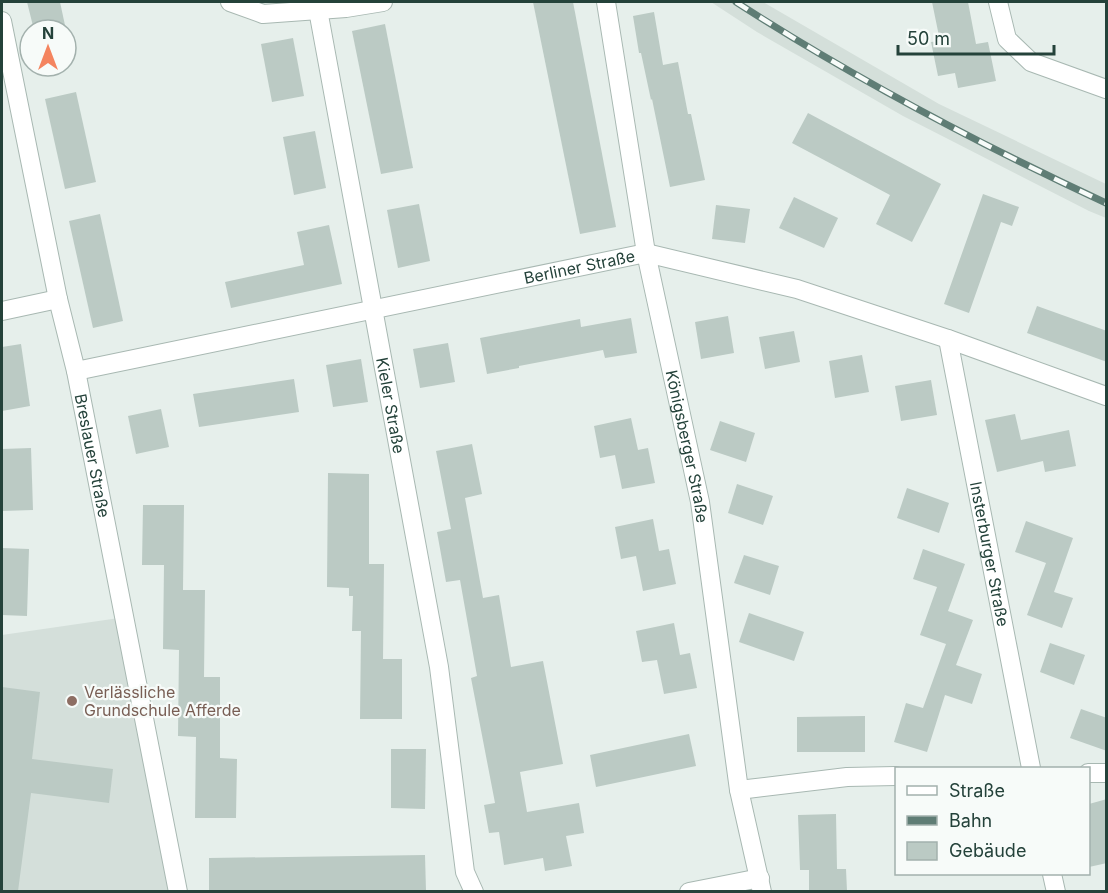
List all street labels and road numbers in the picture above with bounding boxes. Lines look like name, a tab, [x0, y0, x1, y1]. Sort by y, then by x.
street label: Berliner Straße	[522, 246, 637, 288]
street label: Kieler Straße	[372, 356, 409, 455]
street label: Königsberger Straße	[662, 368, 713, 524]
street label: Breslauer Straße	[71, 392, 114, 519]
street label: Insterburger Straße	[966, 480, 1013, 628]

